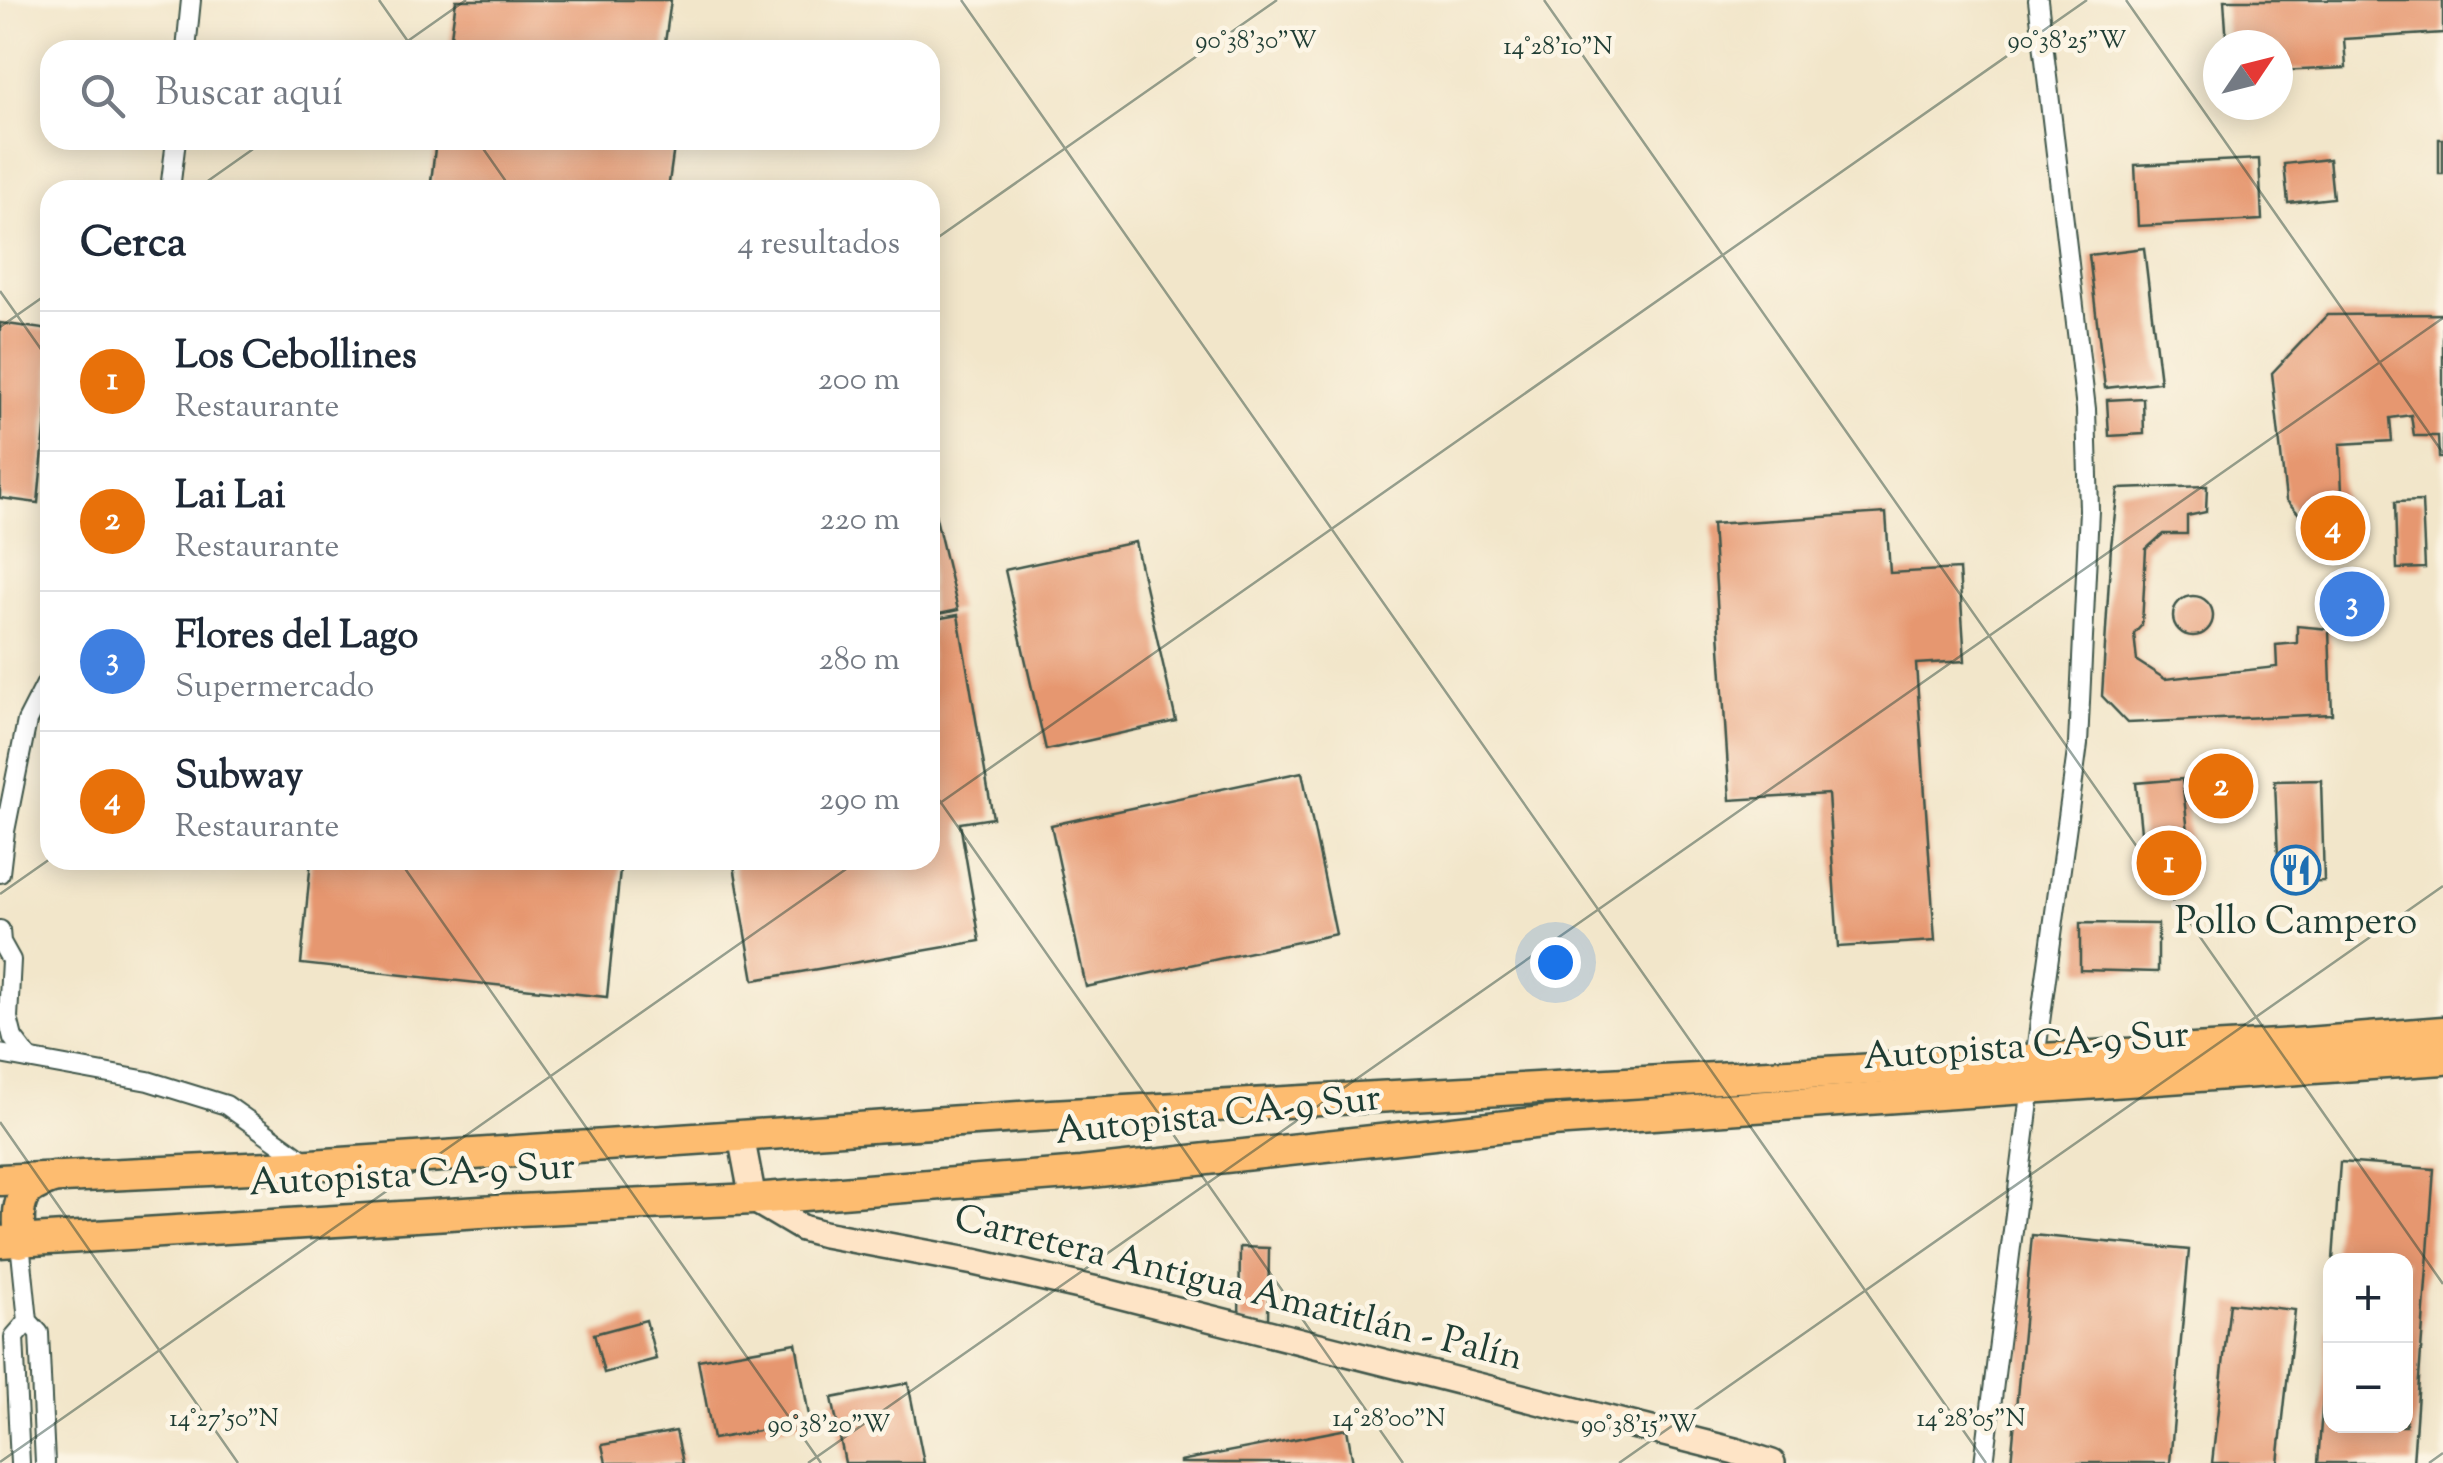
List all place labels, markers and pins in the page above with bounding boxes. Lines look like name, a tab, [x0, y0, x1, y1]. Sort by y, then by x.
pin: 4	[2300, 490, 2366, 566]
pin: 3	[2320, 566, 2384, 642]
pin: 2	[2188, 748, 2254, 824]
pin: 1	[2136, 826, 2202, 900]
restaurant icon: Pollo Campero	[2270, 844, 2322, 896]
place label: Pollo Campero	[2175, 897, 2417, 951]

